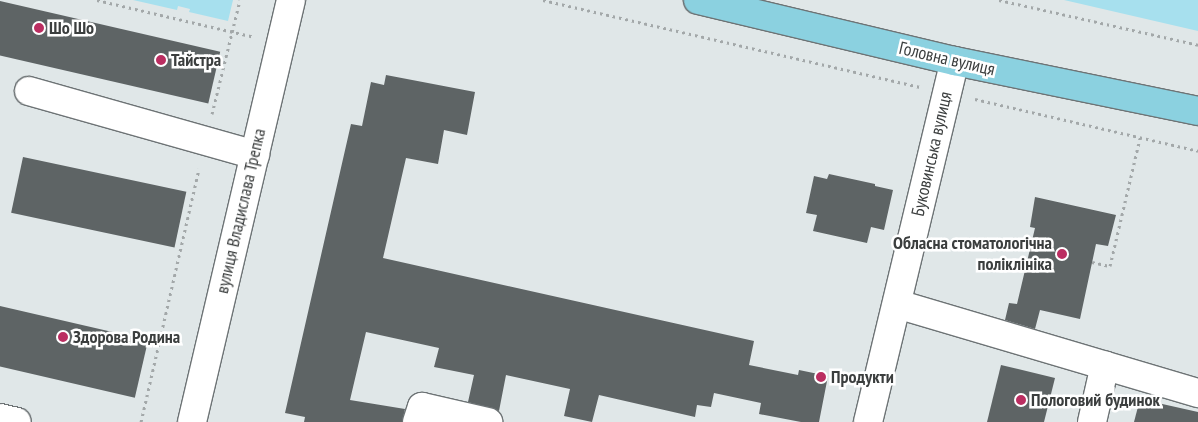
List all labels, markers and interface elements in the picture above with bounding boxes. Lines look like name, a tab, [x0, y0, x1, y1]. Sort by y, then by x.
place label: Шо Шо	[49, 17, 94, 39]
marker: Шо Шо	[33, 22, 45, 34]
street label: Головна вулиця	[897, 37, 997, 81]
place label: Тайстра	[171, 49, 221, 71]
marker: Тайстра	[155, 54, 167, 66]
street label: Буковинська вулиця	[907, 89, 957, 219]
street label: вулиця Владислава Трепка	[211, 126, 271, 296]
place label: Обласна стоматологічна поліклініка	[893, 233, 1052, 276]
marker: Обласна стоматологічна поліклініка	[1056, 248, 1068, 260]
place label: Здорова Родина	[73, 326, 180, 348]
marker: Здорова Родина	[57, 331, 69, 343]
place label: Продукти	[831, 366, 894, 388]
marker: Продукти	[815, 371, 827, 383]
place label: Пологовий будинок	[1031, 389, 1160, 411]
marker: Пологовий будинок	[1015, 394, 1027, 406]

